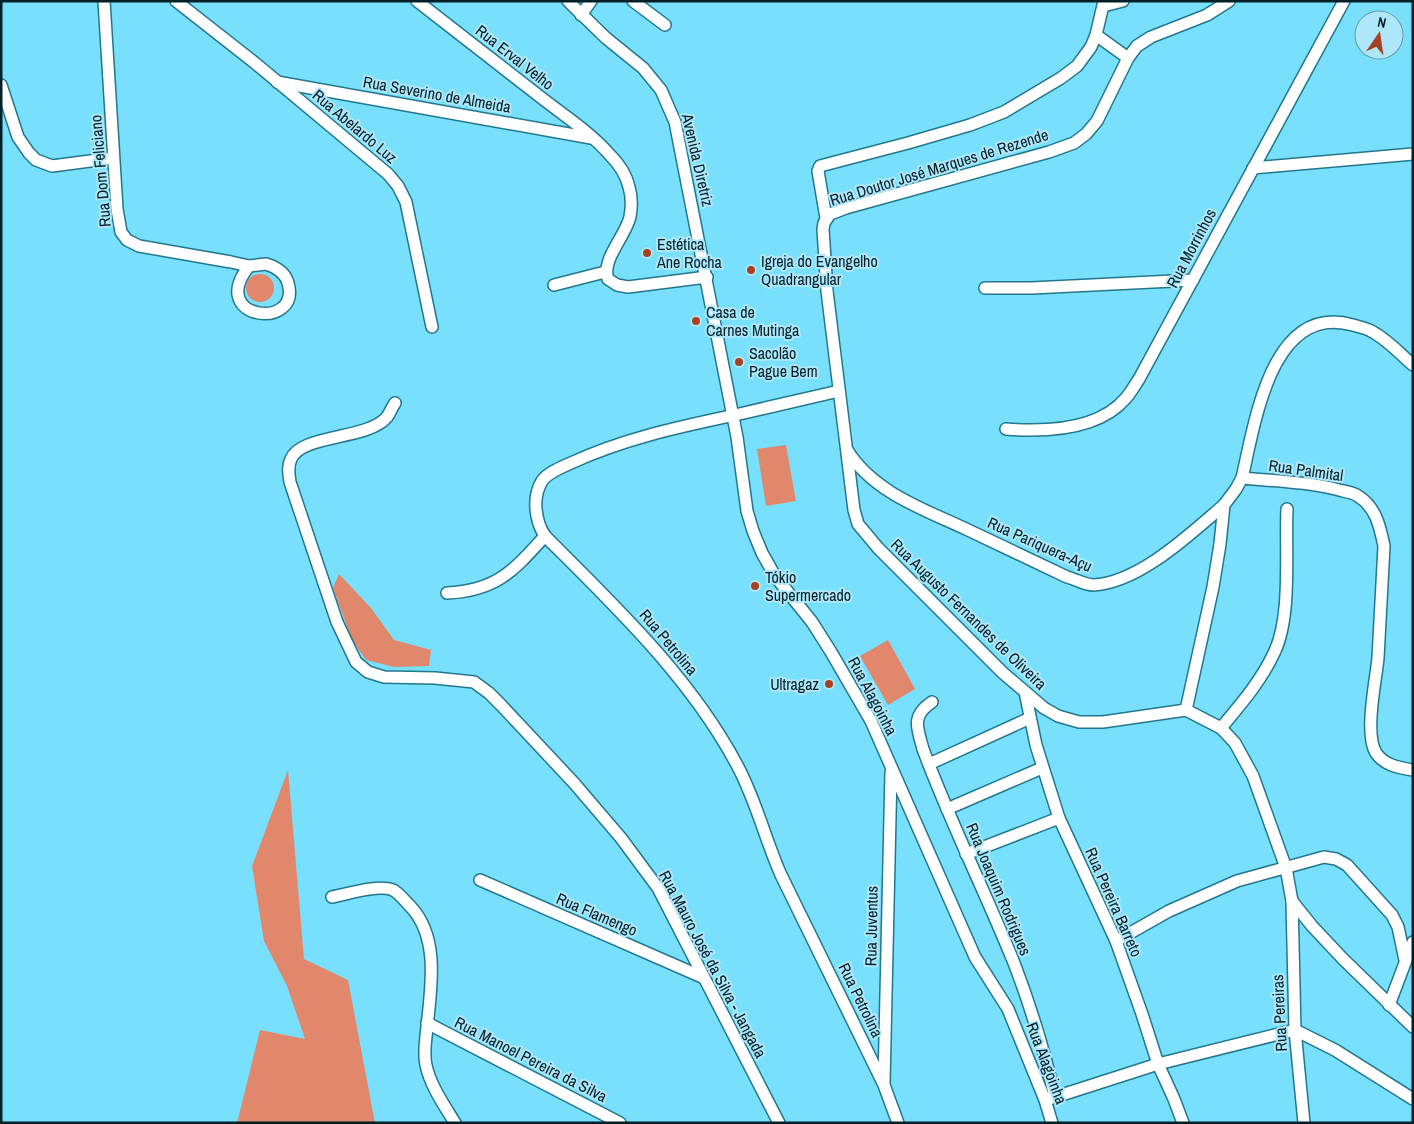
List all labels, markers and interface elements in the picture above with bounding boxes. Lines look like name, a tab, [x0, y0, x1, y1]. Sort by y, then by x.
north arrow	[1354, 10, 1404, 60]
text: N	[1376, 13, 1388, 32]
street label: Rua Erval Velho	[471, 19, 559, 95]
street label: Rua Severino de Almeida	[361, 70, 513, 118]
street label: Rua Abelardo Luz	[308, 84, 402, 168]
street label: Avenida Diretriz	[676, 110, 719, 209]
street label: Rua Dom Feliciano	[84, 114, 116, 228]
street label: Rua Doutor José Marques de Rezende	[827, 123, 1051, 211]
street label: Rua Morrinhos	[1161, 205, 1221, 291]
place label: Estética Ane Rocha	[656, 233, 723, 273]
marker: Estética Ane Rocha	[641, 247, 653, 259]
place label: Igreja do Evangelho Quadrangular	[761, 250, 878, 290]
marker: Igreja do Evangelho Quadrangular	[745, 264, 757, 276]
place label: Casa de Carnes Mutinga	[706, 301, 800, 341]
marker: Casa de Carnes Mutinga	[690, 315, 702, 327]
place label: Sacolão Pague Bem	[749, 342, 818, 382]
marker: Sacolão Pague Bem	[733, 356, 745, 368]
street label: Rua Palmital	[1267, 454, 1345, 486]
street label: Rua Pariquera-Açu	[984, 511, 1096, 577]
street label: Rua Augusto Fernandes de Oliveira	[886, 534, 1052, 695]
place label: Tókio Supermercado	[765, 566, 851, 606]
marker: Tókio Supermercado	[749, 580, 761, 592]
street label: Rua Petrolina	[635, 604, 704, 680]
street label: Rua Alagoinha	[843, 653, 903, 740]
place label: Ultragaz	[770, 673, 819, 695]
marker: Ultragaz	[823, 678, 835, 690]
street label: Rua Joaquim Rodrigues	[961, 819, 1037, 959]
street label: Rua Pereira Barreto	[1080, 844, 1148, 960]
street label: Rua Mauro José da Silva - Jangada	[654, 866, 772, 1062]
street label: Rua Juventus	[859, 886, 883, 966]
street label: Rua Flamengo	[553, 887, 641, 941]
street label: Rua Petrolina	[834, 959, 889, 1042]
street label: Rua Pereiras	[1266, 974, 1292, 1052]
street label: Rua Manoel Pereira da Silva	[451, 1011, 612, 1107]
street label: Rua Alagoinha	[1021, 1019, 1073, 1108]

